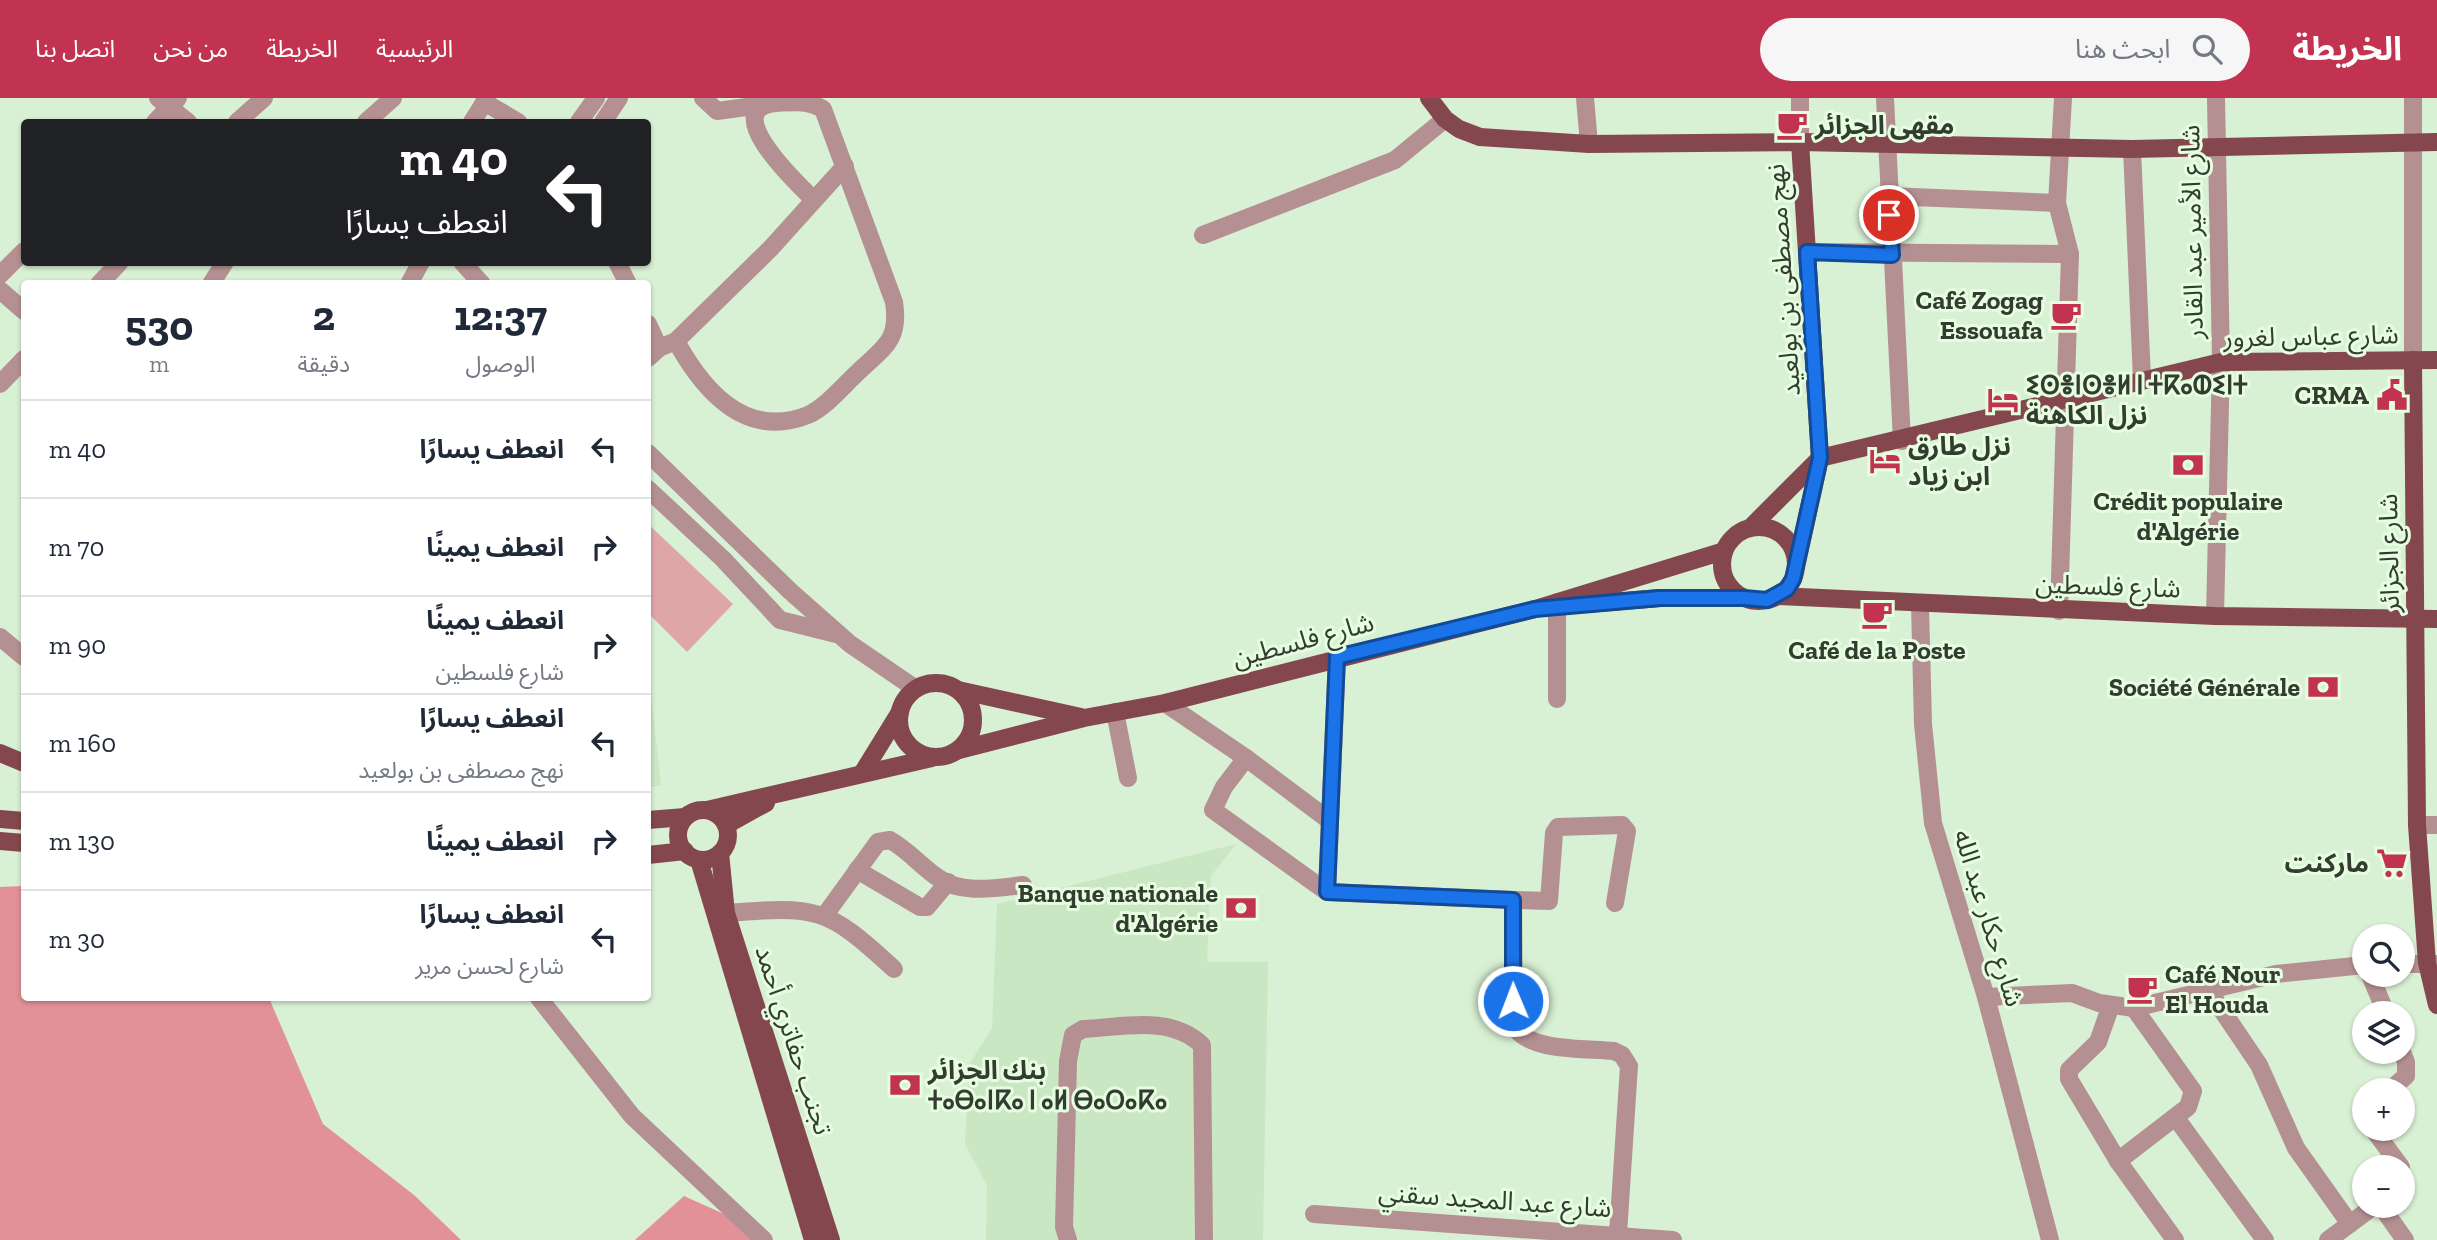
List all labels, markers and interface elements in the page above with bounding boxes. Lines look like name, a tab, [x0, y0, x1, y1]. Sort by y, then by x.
search box	[1760, 18, 2250, 81]
text: الخريطة	[2292, 29, 2402, 68]
icon: search	[2188, 30, 2226, 68]
text: ابحث هنا	[2075, 33, 2170, 65]
text: اتصل بنا	[35, 34, 115, 63]
text: من نحن	[153, 34, 228, 63]
text: الخريطة	[266, 34, 338, 63]
text: الرئيسية	[376, 34, 453, 63]
cafe icon: مقهى الجزائر	[1775, 108, 1809, 142]
place label: مقهى الجزائر	[1814, 109, 1954, 141]
street label: شارع الأمير عبد القادر	[2174, 124, 2213, 341]
text: 40 m	[400, 129, 508, 188]
icon: left	[532, 147, 623, 238]
street label: نهج مصطفى بن بولعيد	[1759, 163, 1811, 397]
pin	[1859, 185, 1919, 245]
icon: arrive	[1870, 196, 1908, 234]
text: انعطف يسارًا	[345, 203, 508, 241]
place label: Café Zogag Essouafa	[1915, 284, 2043, 346]
text: 2	[312, 290, 335, 341]
text: 12:37	[454, 290, 547, 341]
cafe icon: Café Zogag Essouafa	[2049, 298, 2083, 332]
text: 530	[125, 300, 194, 351]
street label: شارع عباس لغرور	[2222, 318, 2399, 357]
text: m	[149, 350, 169, 378]
text: دقيقة	[298, 350, 350, 378]
text: الوصول	[465, 350, 535, 378]
place label: ⵉⵙⴻⵏⵙⴻⵍ ⵏ ⵜⴽⴰⵀⵉⵏⵜ نزل الكاهنة	[2026, 369, 2248, 431]
public building icon: CRMA	[2375, 378, 2409, 412]
place label: CRMA	[2294, 379, 2369, 411]
hotel icon: ⵉⵙⴻⵏⵙⴻⵍ ⵏ ⵜⴽⴰⵀⵉⵏⵜ نزل الكاهنة	[1986, 383, 2020, 417]
icon: left	[585, 430, 623, 468]
place label: نزل طارق ابن زياد	[1908, 430, 2011, 492]
text: 40 m	[49, 433, 106, 465]
text: انعطف يسارًا	[419, 433, 564, 465]
hotel icon: نزل طارق ابن زياد	[1868, 444, 1902, 478]
bank icon: Crédit populaire d'Algérie	[2171, 448, 2205, 482]
place label: Crédit populaire d'Algérie	[2093, 485, 2283, 547]
street label: شارع الجزائر	[2372, 493, 2409, 614]
icon: right	[585, 528, 623, 566]
text: 70 m	[49, 531, 105, 563]
text: انعطف يمينًا	[426, 531, 564, 563]
street label: شارع فلسطين	[2035, 567, 2181, 608]
cafe icon: Café de la Poste	[1860, 597, 1894, 631]
text: انعطف يمينًا	[426, 604, 564, 636]
street label: شارع فلسطين	[1229, 606, 1378, 677]
icon: right	[585, 626, 623, 664]
text: 90 m	[49, 629, 106, 661]
place label: Café de la Poste	[1788, 634, 1966, 666]
text: شارع فلسطين	[436, 658, 564, 686]
bank icon: Société Générale	[2306, 670, 2340, 704]
place label: Société Générale	[2109, 671, 2300, 703]
text: انعطف يسارًا	[419, 702, 564, 734]
icon: left	[585, 724, 623, 762]
text: 160 m	[49, 727, 116, 759]
text: نهج مصطفى بن بولعيد	[358, 756, 564, 784]
icon: right	[585, 822, 623, 860]
text: 130 m	[49, 825, 115, 857]
text: انعطف يمينًا	[426, 825, 564, 857]
street label: شارع حكار عبد الله	[1944, 826, 2031, 1011]
supermarket icon: ماركنت	[2375, 846, 2409, 880]
place label: ماركنت	[2285, 847, 2369, 879]
place label: Banque nationale d'Algérie	[1017, 877, 1218, 939]
bank icon: Banque nationale d'Algérie	[1224, 891, 1258, 925]
text: انعطف يسارًا	[419, 898, 564, 930]
icon: left	[585, 920, 623, 958]
text: 30 m	[49, 923, 105, 955]
map controls	[2352, 924, 2415, 1218]
button: search	[2352, 924, 2415, 987]
street label: تجنب حفاتري أحمد	[744, 941, 840, 1140]
text: شارع لحسن مرير	[415, 952, 564, 980]
place label: Café Nour El Houda	[2165, 958, 2280, 1020]
position arrow	[1476, 964, 1550, 1038]
cafe icon: Café Nour El Houda	[2125, 972, 2159, 1006]
button: layers	[2352, 1001, 2415, 1064]
place label: بنك الجزائر ⵜⴰⴱⴰⵏⴽⴰ ⵏ ⴰⵍ ⴱⴰⵔⴰⴽⴰ	[927, 1054, 1167, 1116]
bank icon: بنك الجزائر ⵜⴰⴱⴰⵏⴽⴰ ⵏ ⴰⵍ ⴱⴰⵔⴰⴽⴰ	[888, 1068, 922, 1102]
button: +	[2352, 1078, 2415, 1141]
button: −	[2352, 1155, 2415, 1218]
street label: شارع عبد المجيد سقني	[1377, 1176, 1613, 1228]

